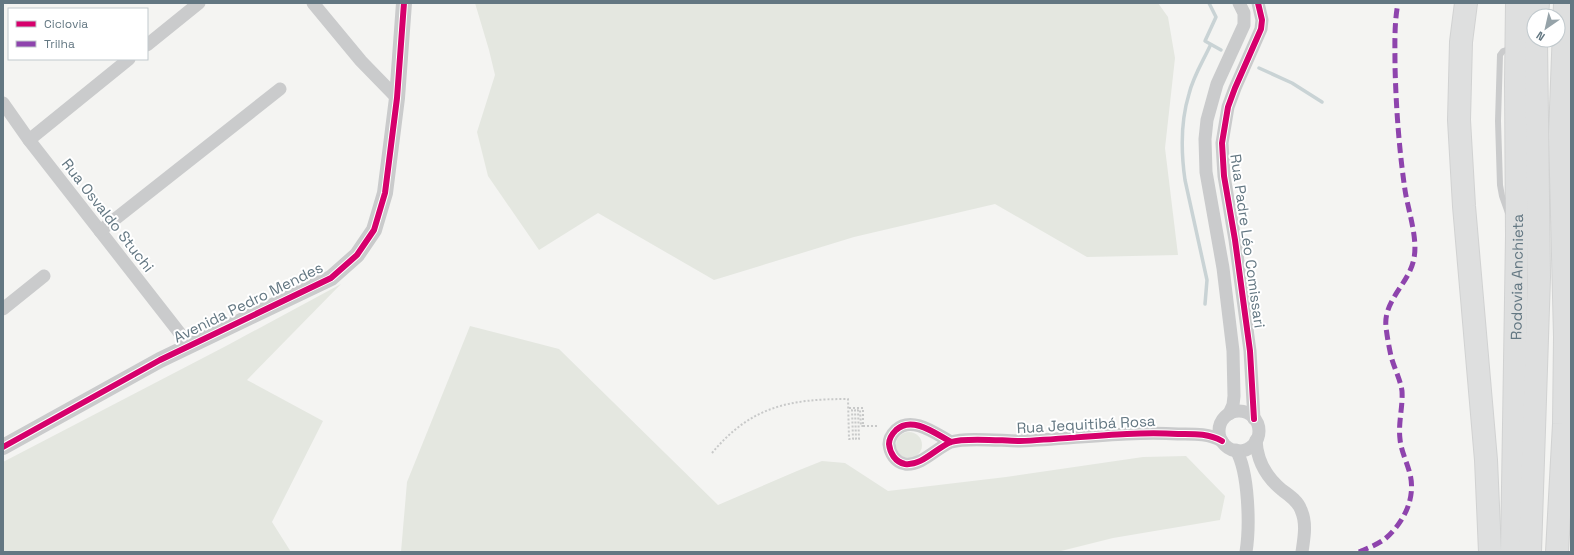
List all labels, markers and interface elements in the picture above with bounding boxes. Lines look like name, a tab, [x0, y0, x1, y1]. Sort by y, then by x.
legend	[8, 8, 148, 60]
north arrow	[1526, 8, 1566, 48]
text: Ciclovia	[44, 16, 88, 32]
text: N	[1533, 28, 1547, 44]
text: Trilha	[44, 36, 75, 52]
street label: Rua Padre Léo Comissari	[1226, 153, 1270, 329]
street label: Rua Osvaldo Stuchi	[58, 154, 158, 276]
street label: Rodovia Anchieta	[1506, 214, 1527, 340]
street label: Avenida Pedro Mendes	[170, 257, 326, 347]
street label: Rua Jequitibá Rosa	[1016, 411, 1156, 437]

